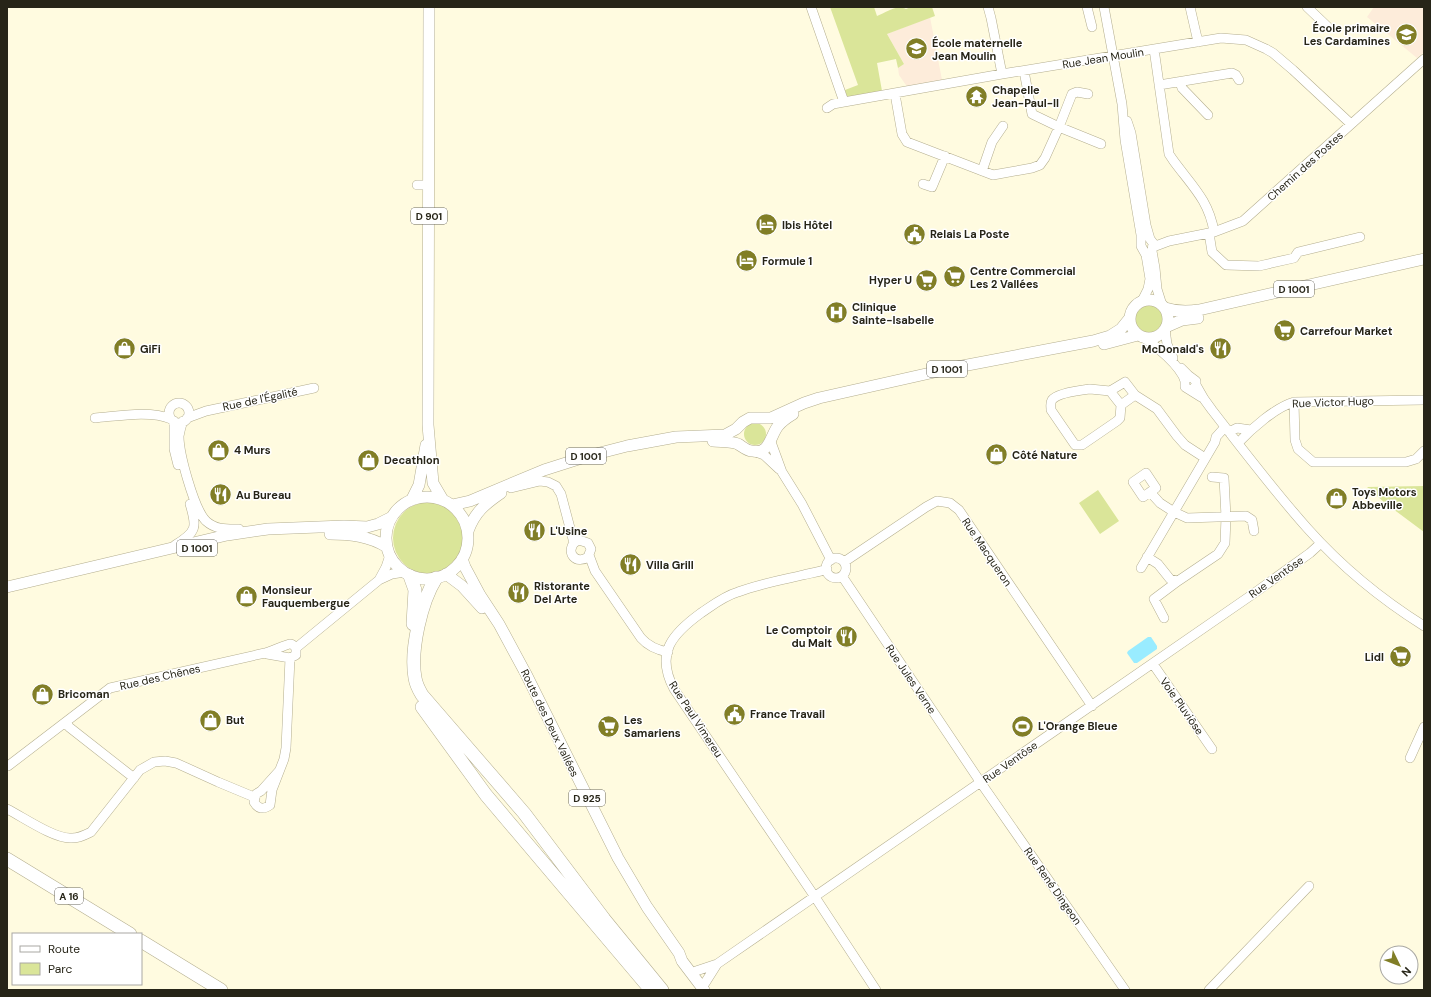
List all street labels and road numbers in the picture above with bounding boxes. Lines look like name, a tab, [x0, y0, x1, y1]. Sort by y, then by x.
street label: Rue Jean Moulin	[1061, 45, 1145, 71]
street label: Chemin des Postes	[1264, 128, 1346, 204]
road number: D 901	[411, 208, 447, 224]
road number: D 1001	[1274, 281, 1314, 297]
road number: D 1001	[927, 361, 967, 377]
street label: Rue de l'Égalité	[221, 384, 299, 414]
street label: Rue Victor Hugo	[1292, 394, 1374, 410]
road number: D 1001	[566, 448, 606, 464]
street label: Rue Macqueron	[959, 515, 1015, 589]
road number: D 1001	[177, 540, 217, 556]
street label: Rue Ventôse	[1246, 553, 1306, 601]
street label: Rue Jules Verne	[883, 642, 939, 716]
street label: Rue des Chênes	[118, 661, 202, 693]
street label: Route des Deux Vallées	[518, 667, 582, 779]
street label: Voie Pluviôse	[1157, 675, 1207, 737]
street label: Rue Paul Vimereu	[666, 678, 726, 760]
street label: Rue Ventôse	[980, 738, 1040, 786]
road number: D 925	[569, 790, 605, 806]
street label: Rue René Dingeon	[1021, 845, 1085, 927]
road number: A 16	[55, 888, 83, 904]

